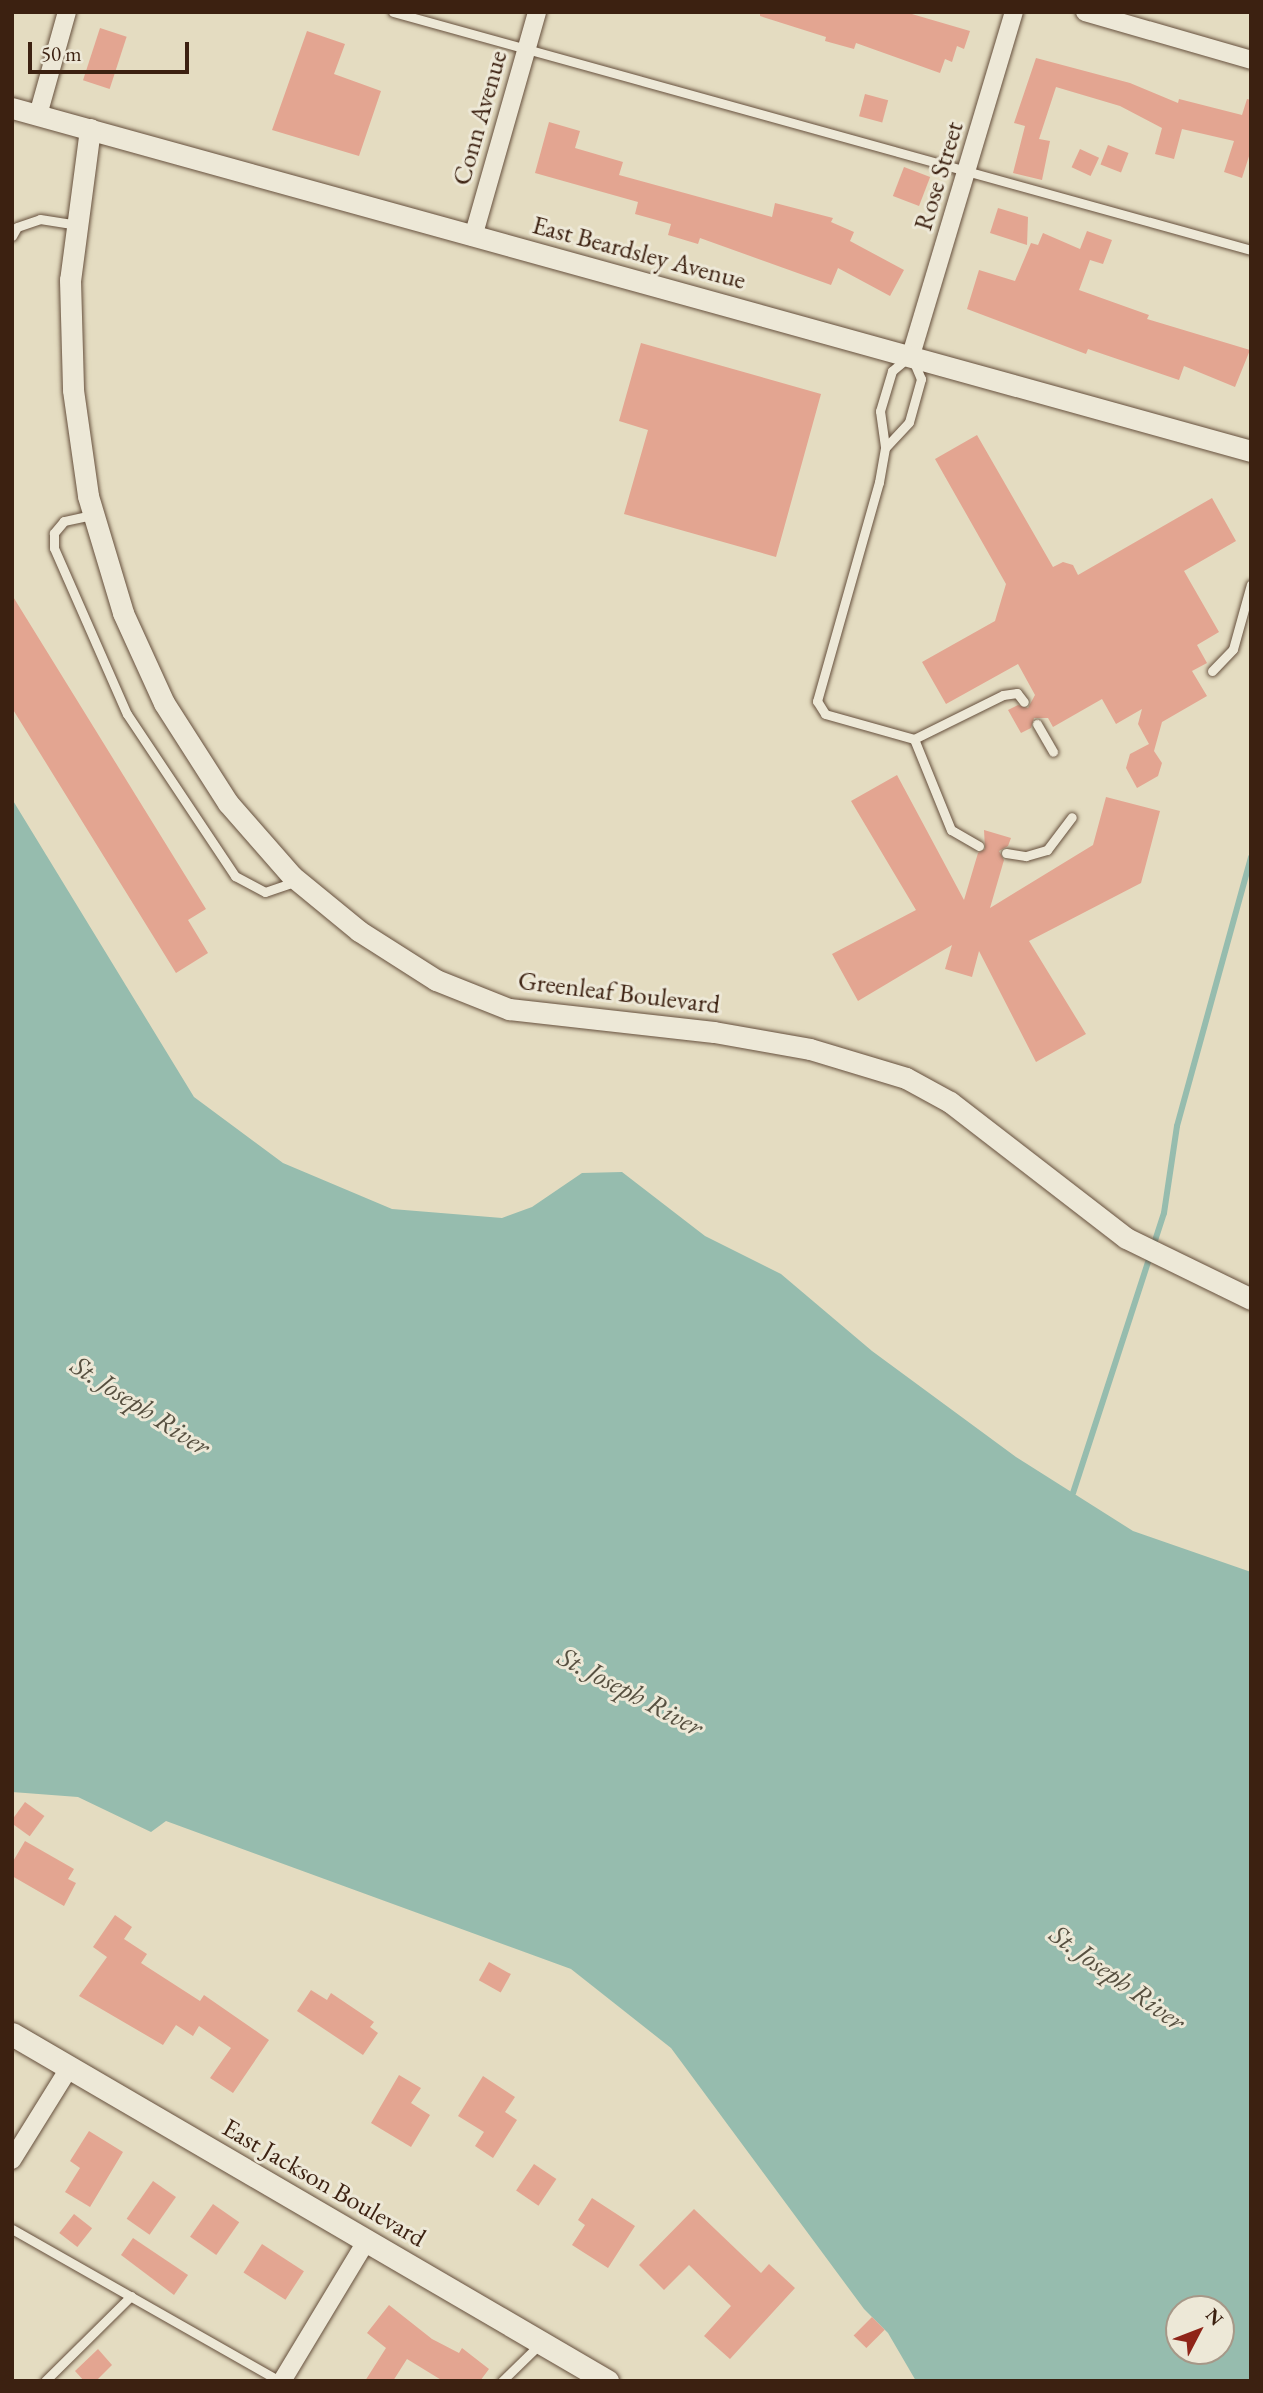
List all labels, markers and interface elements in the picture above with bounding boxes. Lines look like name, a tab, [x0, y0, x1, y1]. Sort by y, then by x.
scale bar	[32, 28, 192, 72]
text: 50 m	[41, 40, 82, 67]
street label: Conn Avenue	[446, 47, 514, 189]
street label: Rose Street	[908, 118, 970, 234]
street label: East Beardsley Avenue	[529, 209, 749, 297]
street label: Greenleaf Boulevard	[516, 965, 722, 1021]
water label: St. Joseph River	[65, 1348, 217, 1462]
water label: St. Joseph River	[553, 1639, 709, 1743]
water label: St. Joseph River	[1044, 1917, 1192, 2037]
street label: East Jackson Boulevard	[217, 2112, 431, 2254]
north arrow	[1165, 2295, 1235, 2365]
text: N	[1200, 2303, 1229, 2331]

